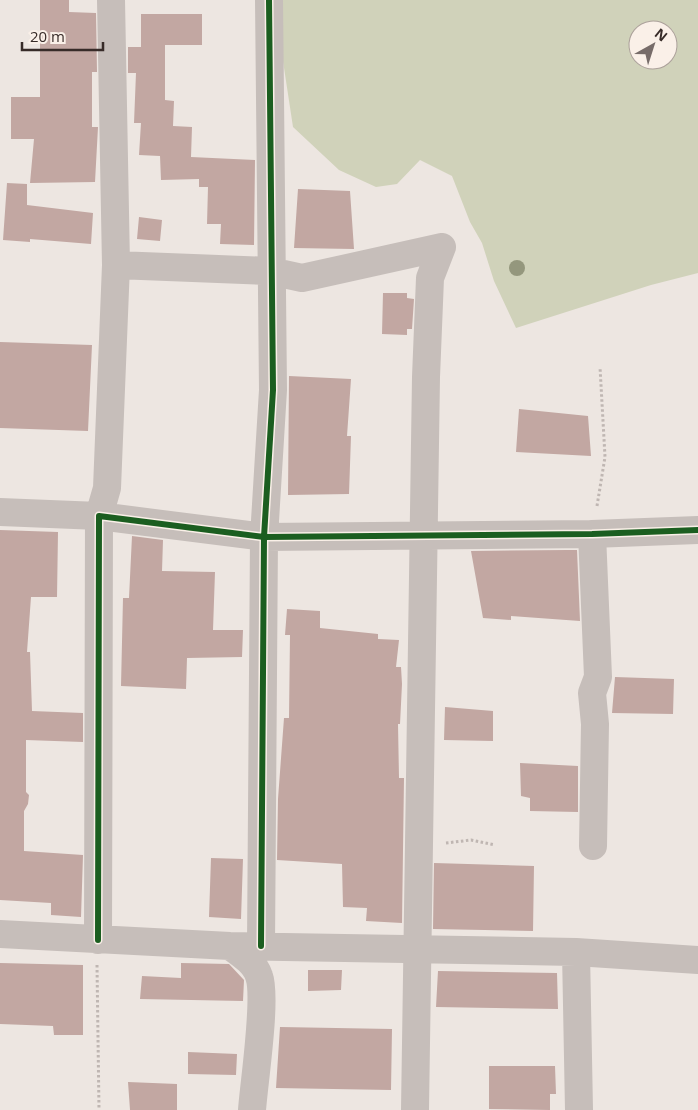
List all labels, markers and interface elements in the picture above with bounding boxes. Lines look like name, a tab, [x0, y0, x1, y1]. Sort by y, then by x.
scale bar	[22, 20, 104, 52]
north arrow	[628, 20, 678, 70]
text: N	[651, 24, 672, 45]
text: 20 m	[30, 26, 65, 46]

